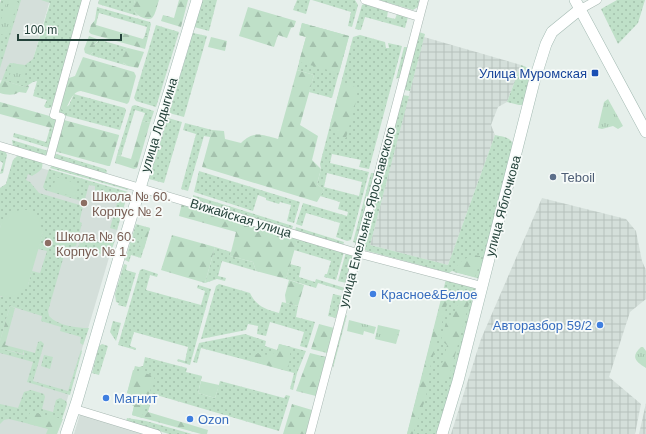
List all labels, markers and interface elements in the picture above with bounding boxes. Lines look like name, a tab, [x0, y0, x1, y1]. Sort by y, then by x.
scale bar	[18, 16, 121, 42]
text: 100 m	[24, 23, 57, 37]
place label: Улица Муромская	[479, 66, 587, 81]
marker: Улица Муромская	[590, 68, 600, 78]
street label: улица Лодыгина	[137, 75, 181, 174]
street label: улица Емельяна Ярославского	[336, 125, 398, 309]
street label: улица Яблочкова	[482, 153, 524, 258]
place label: Teboil	[561, 170, 595, 185]
marker: Teboil	[548, 172, 558, 182]
place label: Школа № 60. Корпус № 2	[92, 189, 171, 219]
street label: Вижайская улица	[188, 195, 294, 241]
marker: Школа № 60. Корпус № 2	[79, 198, 89, 208]
place label: Школа № 60. Корпус № 1	[56, 229, 135, 259]
marker: Школа № 60. Корпус № 1	[43, 238, 53, 248]
place label: Красное&Белое	[381, 287, 477, 302]
marker: Красное&Белое	[368, 289, 378, 299]
place label: Авторазбор 59/2	[493, 318, 592, 333]
marker: Авторазбор 59/2	[595, 320, 605, 330]
place label: Магнит	[114, 391, 157, 406]
marker: Магнит	[101, 393, 111, 403]
place label: Ozon	[198, 412, 229, 427]
marker: Ozon	[185, 414, 195, 424]

